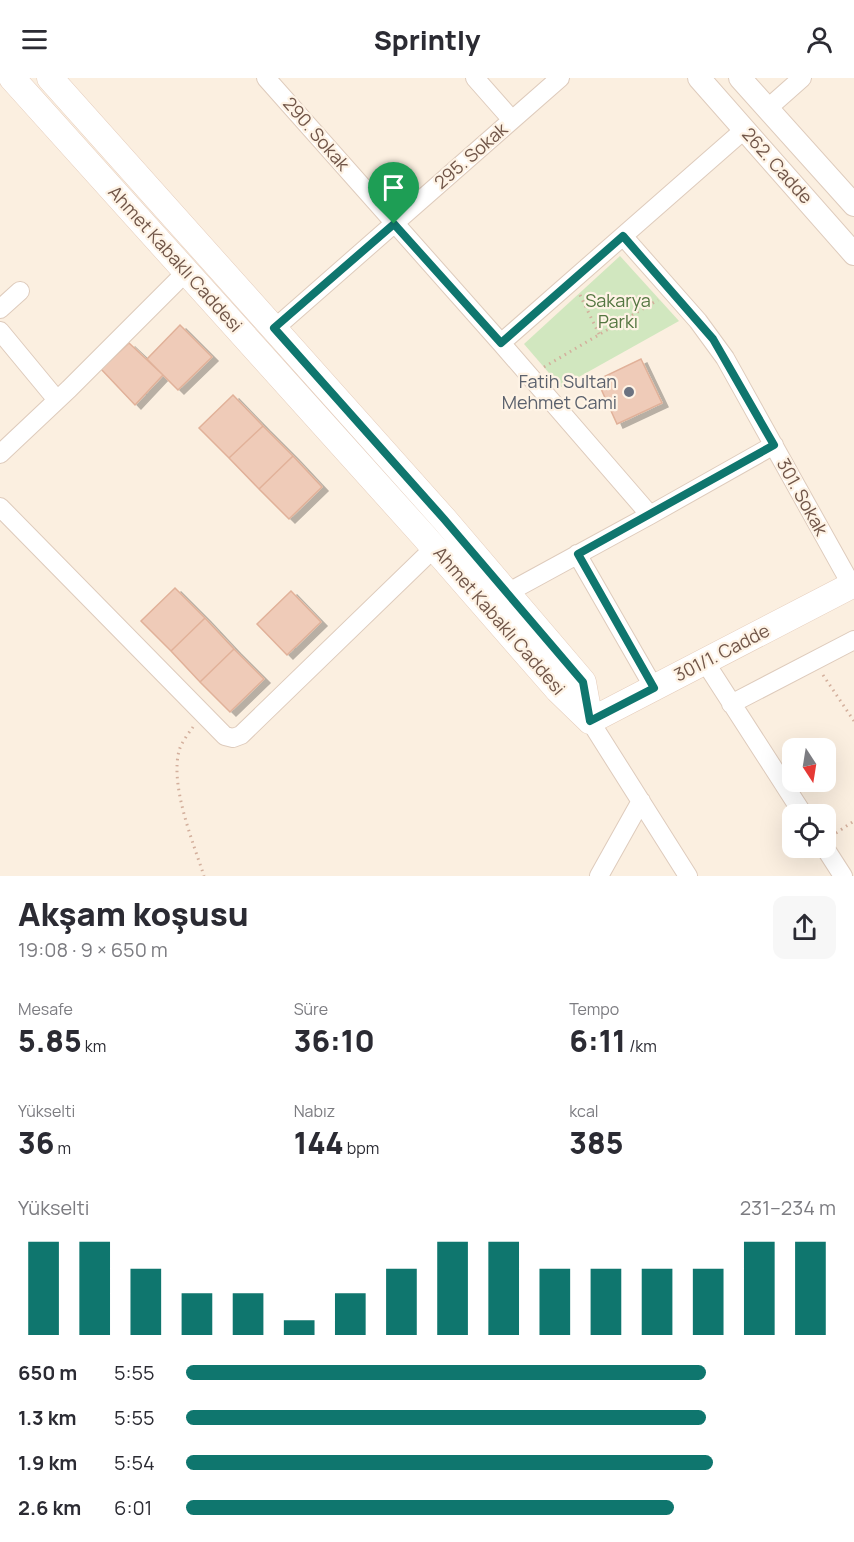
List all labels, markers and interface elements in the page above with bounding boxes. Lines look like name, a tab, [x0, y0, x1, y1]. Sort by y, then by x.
text: Sprintly	[374, 21, 480, 58]
icon: menu	[18, 23, 51, 56]
icon: person	[803, 23, 836, 56]
street label: 290. Sokak	[278, 91, 356, 176]
street label: 295. Sokak	[429, 116, 513, 194]
street label: 262. Cadde	[737, 122, 818, 209]
pin	[368, 162, 419, 224]
icon: arrive	[377, 171, 410, 204]
street label: Ahmet Kabaklı Caddesi	[103, 180, 248, 337]
park label: Sakarya Parkı	[585, 288, 651, 333]
place label: Fatih Sultan Mehmet Cami	[502, 369, 617, 414]
marker: Fatih Sultan Mehmet Cami	[622, 385, 636, 399]
street label: 301. Sokak	[772, 454, 834, 540]
street label: Ahmet Kabaklı Caddesi	[429, 541, 571, 700]
street label: 301/1. Cadde	[670, 618, 773, 686]
north arrow	[782, 738, 836, 792]
map controls	[782, 738, 836, 858]
button: locate	[782, 804, 836, 858]
text: Akşam koşusu	[18, 891, 249, 936]
button: share	[773, 896, 836, 959]
text: 19:08 · 9 × 650 m	[18, 936, 168, 963]
text: Mesafe	[18, 998, 73, 1020]
text: Süre	[294, 998, 328, 1020]
text: Tempo	[569, 998, 619, 1020]
text: 5.85	[18, 1020, 82, 1061]
text: 36:10	[294, 1020, 375, 1061]
text: 6:11	[569, 1020, 626, 1061]
text: km	[82, 1035, 106, 1057]
text: /km	[626, 1035, 657, 1057]
text: Yükselti	[18, 1100, 75, 1122]
text: Nabız	[294, 1100, 335, 1122]
text: kcal	[569, 1100, 599, 1122]
text: 36	[18, 1122, 54, 1163]
text: 144	[294, 1122, 344, 1163]
text: 385	[569, 1122, 623, 1163]
text: m	[54, 1137, 71, 1159]
text: bpm	[344, 1137, 379, 1159]
text: Yükselti	[18, 1194, 89, 1221]
text: 231–234 m	[740, 1194, 836, 1221]
text: 650 m	[18, 1359, 77, 1386]
text: 5:55	[114, 1359, 155, 1386]
text: 1.3 km	[18, 1404, 76, 1431]
text: 5:55	[114, 1404, 155, 1431]
text: 1.9 km	[18, 1449, 77, 1476]
text: 5:54	[114, 1449, 155, 1476]
text: 2.6 km	[18, 1494, 81, 1521]
text: 6:01	[114, 1494, 152, 1521]

